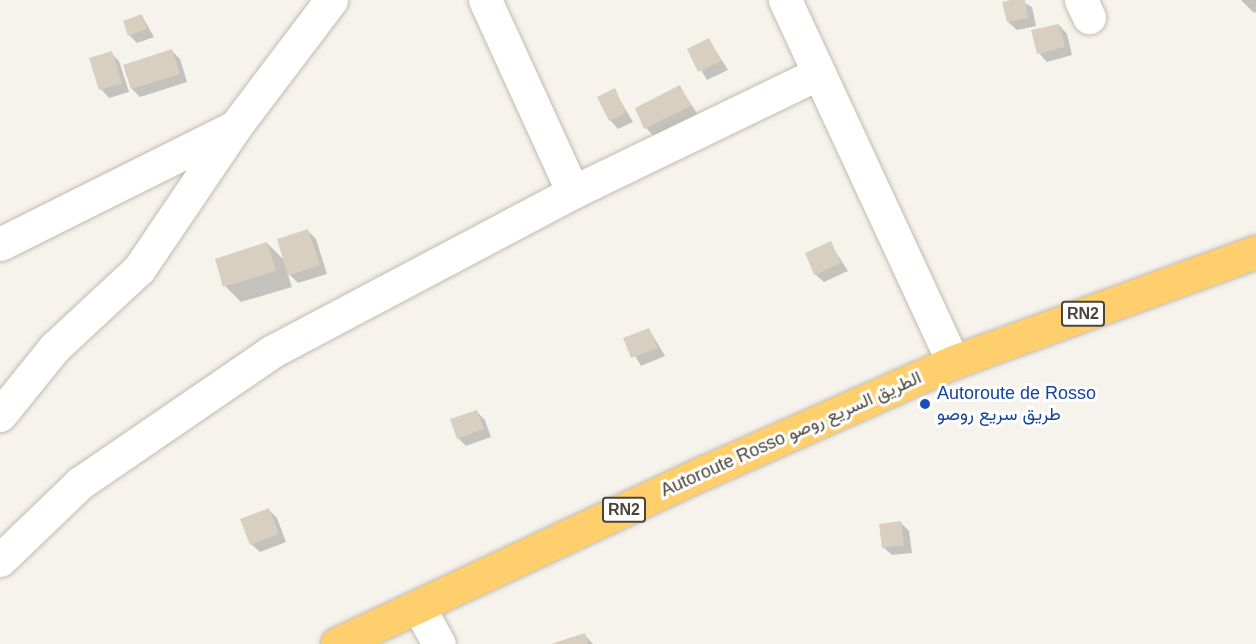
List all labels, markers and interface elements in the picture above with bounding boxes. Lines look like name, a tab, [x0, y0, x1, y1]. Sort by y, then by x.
road number: RN2	[1060, 301, 1106, 327]
street label: Autoroute Rosso الطريق السريع روصو	[657, 367, 925, 501]
place label: Autoroute de Rosso طريق سريع روصو	[937, 383, 1096, 426]
marker: Autoroute de Rosso طريق سريع روصو	[918, 397, 932, 411]
road number: RN2	[602, 497, 646, 523]

